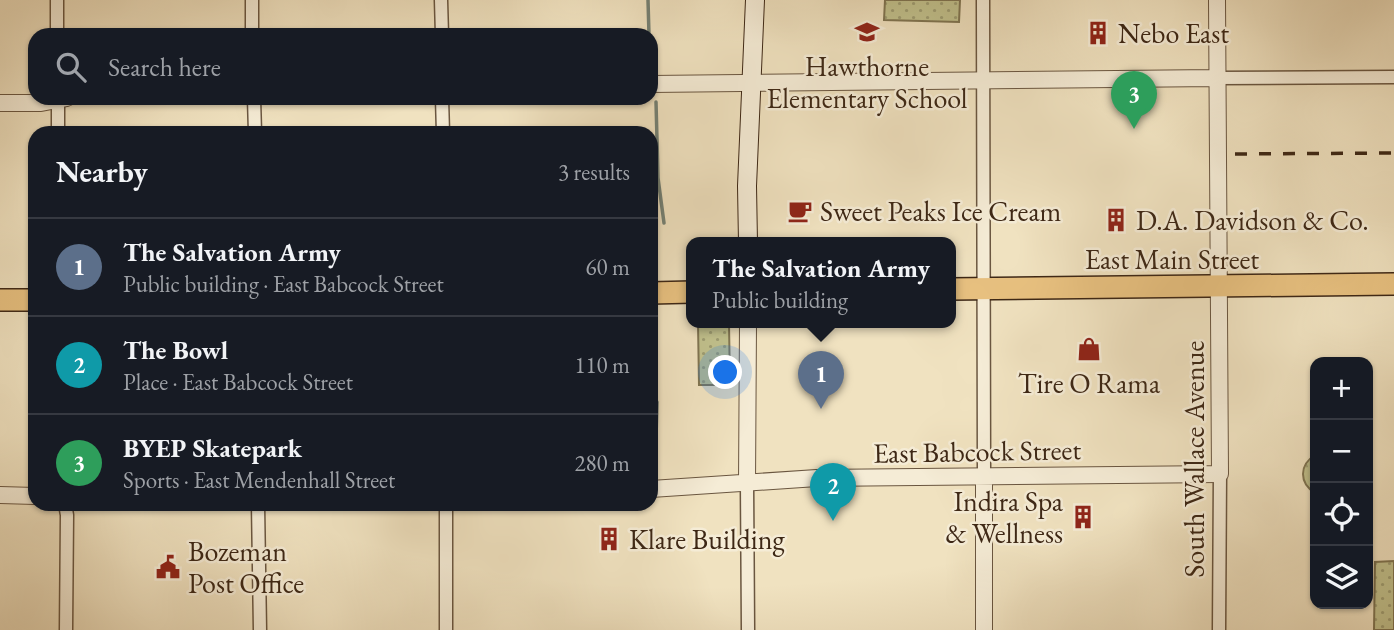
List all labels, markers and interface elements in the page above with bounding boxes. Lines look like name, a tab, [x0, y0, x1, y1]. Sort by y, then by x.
place label: Nebo East	[1118, 15, 1229, 51]
school or university icon: Hawthorne Elementary School	[853, 18, 881, 46]
building icon: Nebo East	[1084, 19, 1112, 47]
search box	[28, 28, 658, 105]
icon: search	[52, 48, 90, 86]
place label: Hawthorne Elementary School	[767, 48, 968, 116]
text: Search here	[108, 50, 221, 84]
pin: 3	[1111, 71, 1157, 129]
text: Nearby	[56, 152, 148, 191]
text: 3 results	[558, 157, 630, 187]
place label: Sweet Peaks Ice Cream	[820, 193, 1062, 229]
cafe icon: Sweet Peaks Ice Cream	[786, 197, 814, 225]
place label: D.A. Davidson & Co.	[1136, 202, 1369, 238]
building icon: D.A. Davidson & Co.	[1102, 206, 1130, 234]
text: The Salvation Army	[123, 235, 341, 269]
popup	[686, 237, 956, 328]
street label: East Main Street	[1085, 241, 1259, 277]
text: The Salvation Army	[712, 251, 930, 285]
text: 1	[73, 252, 85, 282]
text: 60 m	[585, 252, 630, 282]
text: Public building · East Babcock Street	[123, 269, 444, 299]
text: Public building	[712, 285, 848, 315]
text: The Bowl	[123, 333, 228, 367]
shop icon: Tire O Rama	[1075, 335, 1103, 363]
street label: South Wallace Avenue	[1176, 341, 1212, 577]
text: 2	[73, 350, 85, 380]
text: 110 m	[574, 350, 630, 380]
pin: 1	[798, 351, 844, 409]
your location	[708, 355, 742, 389]
map controls	[1310, 357, 1373, 609]
button: +	[1310, 357, 1373, 420]
place label: Tire O Rama	[1018, 365, 1161, 401]
text: Place · East Babcock Street	[123, 367, 353, 397]
button: −	[1310, 420, 1373, 483]
text: BYEP Skatepark	[123, 431, 302, 465]
street label: East Babcock Street	[873, 431, 1082, 471]
text: 3	[73, 448, 85, 478]
text: 280 m	[574, 448, 630, 478]
pin: 2	[810, 463, 856, 521]
text: Sports · East Mendenhall Street	[123, 465, 395, 495]
place label: Indira Spa & Wellness	[945, 483, 1064, 551]
button: locate	[1310, 483, 1373, 546]
building icon: Indira Spa & Wellness	[1069, 503, 1097, 531]
place label: Klare Building	[629, 521, 785, 557]
building icon: Klare Building	[595, 525, 623, 553]
place label: Bozeman Post Office	[188, 533, 304, 601]
button: layers	[1310, 546, 1373, 609]
public building icon: Bozeman Post Office	[154, 553, 182, 581]

